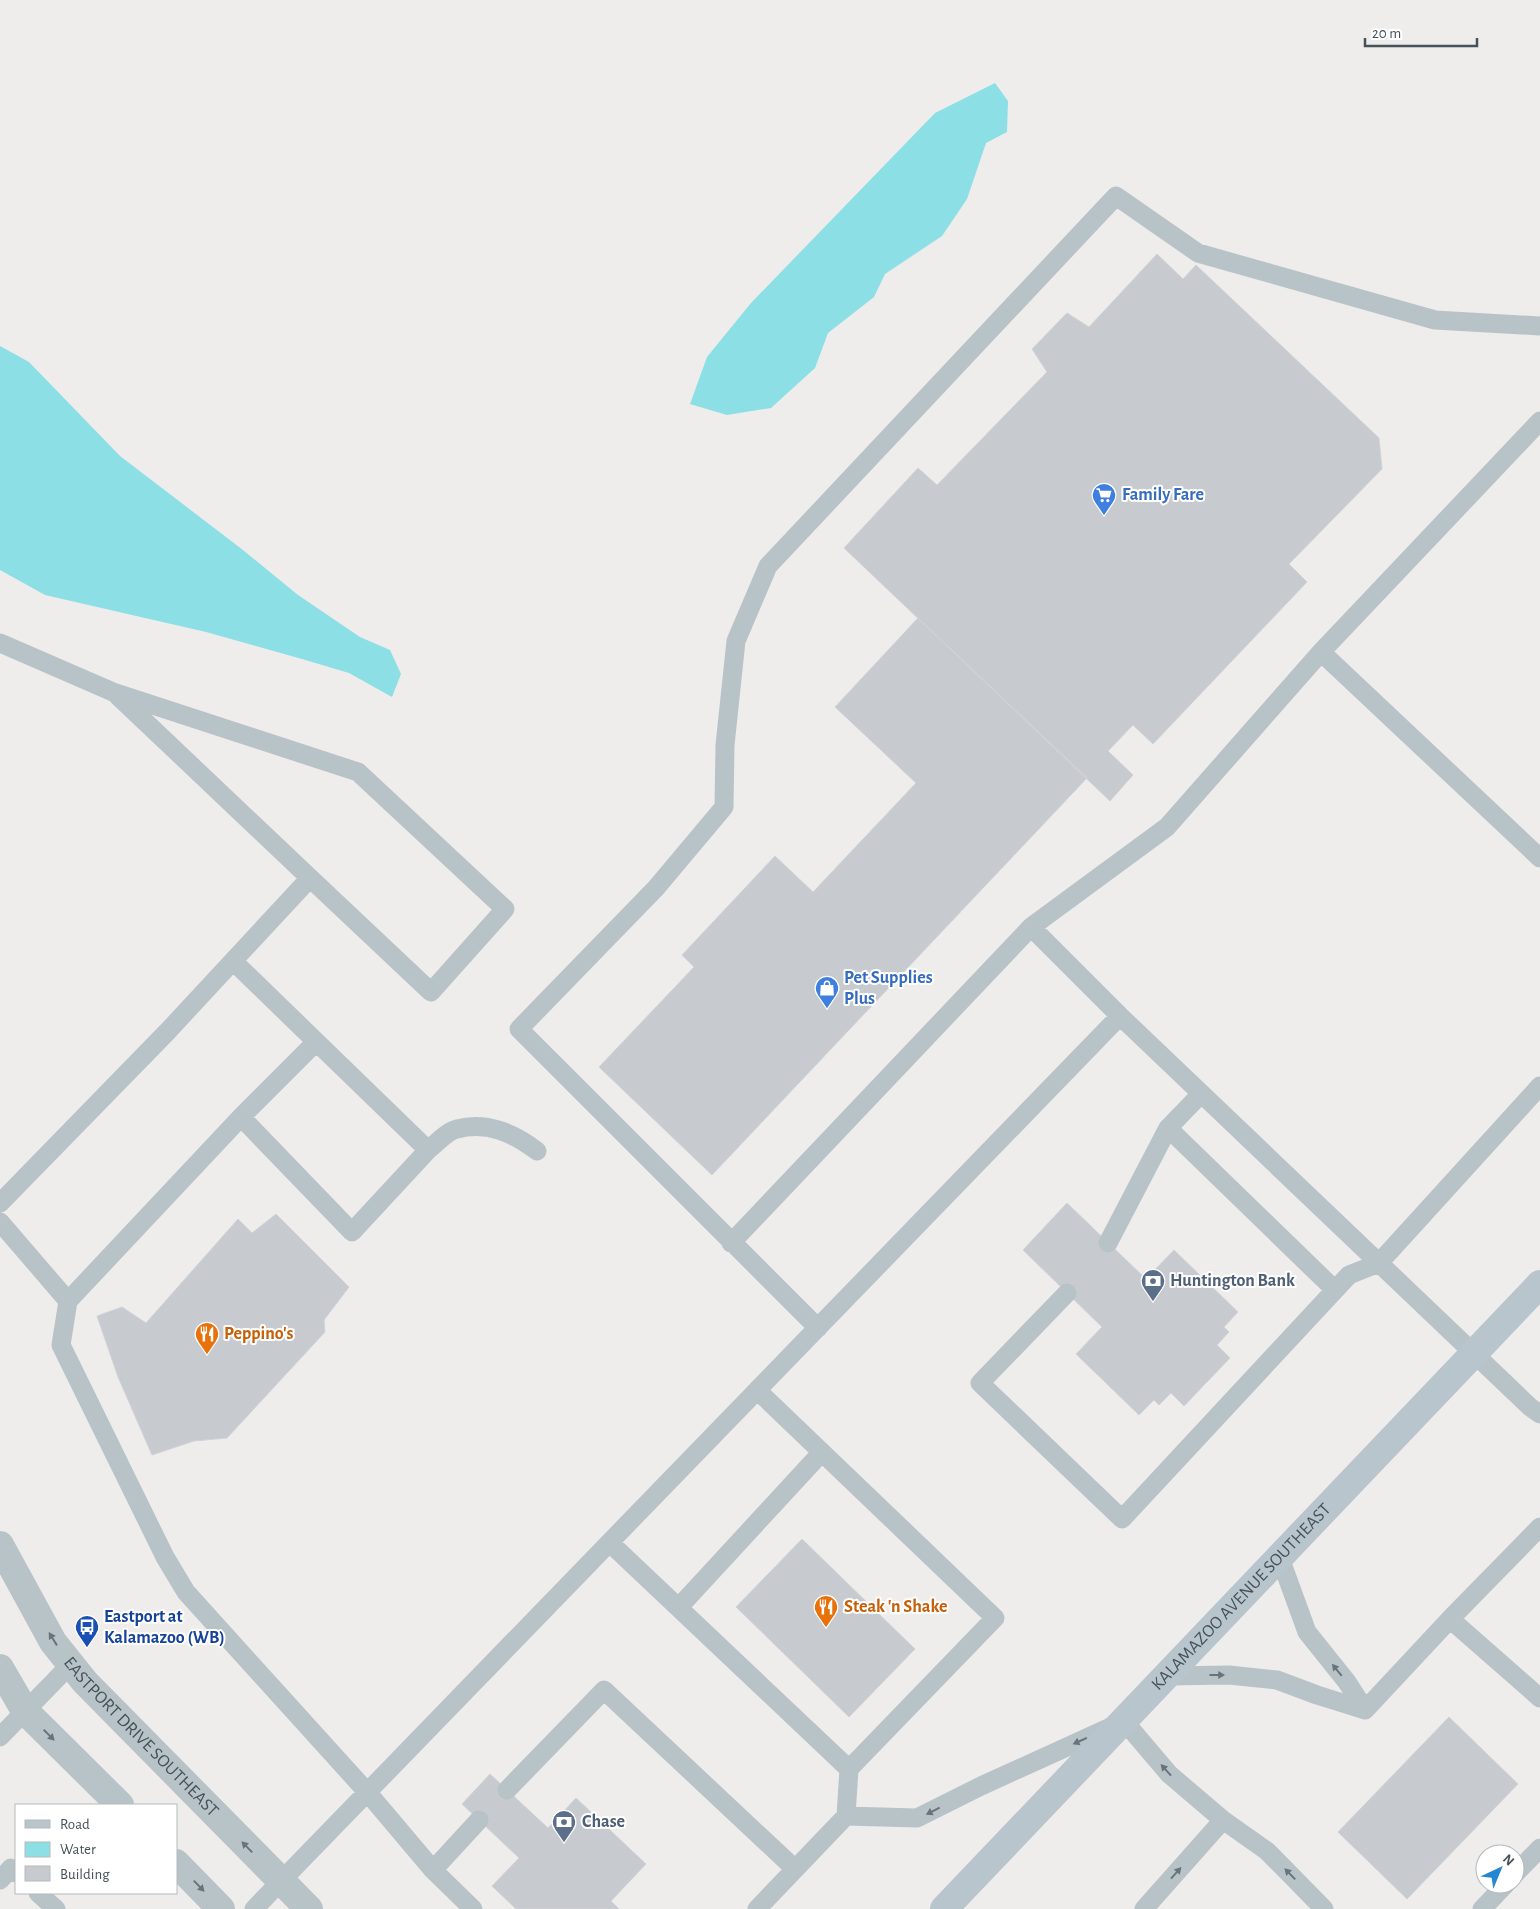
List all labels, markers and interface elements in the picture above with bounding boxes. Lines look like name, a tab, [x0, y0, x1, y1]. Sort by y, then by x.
scale bar	[1365, 15, 1478, 47]
text: 20 m	[1372, 26, 1401, 41]
supermarket icon: Family Fare	[1091, 482, 1117, 516]
place label: Family Fare	[1122, 486, 1204, 504]
place label: Pet Supplies Plus	[844, 969, 933, 1008]
shop icon: Pet Supplies Plus	[814, 975, 840, 1009]
bank icon: Huntington Bank	[1140, 1268, 1166, 1302]
place label: Huntington Bank	[1170, 1272, 1295, 1290]
restaurant icon: Peppino's	[194, 1321, 220, 1355]
place label: Peppino's	[224, 1325, 294, 1343]
street label: KALAMAZOO AVENUE SOUTHEAST	[1148, 1500, 1335, 1694]
restaurant icon: Steak 'n Shake	[813, 1594, 839, 1628]
place label: Steak 'n Shake	[844, 1598, 948, 1616]
place label: Eastport at Kalamazoo (WB)	[104, 1608, 225, 1647]
bus stop icon: Eastport at Kalamazoo (WB)	[74, 1614, 100, 1648]
one-way arrow	[48, 1632, 57, 1646]
street label: EASTPORT DRIVE SOUTHEAST	[60, 1654, 222, 1821]
one-way arrow	[1332, 1664, 1343, 1677]
one-way arrow	[1209, 1671, 1225, 1679]
one-way arrow	[42, 1729, 54, 1741]
one-way arrow	[1073, 1738, 1087, 1746]
one-way arrow	[1160, 1764, 1172, 1776]
legend	[15, 1804, 178, 1894]
one-way arrow	[926, 1807, 940, 1815]
bank icon: Chase	[551, 1809, 577, 1843]
place label: Chase	[582, 1813, 625, 1831]
text: Road	[60, 1817, 90, 1832]
one-way arrow	[241, 1841, 253, 1853]
text: Water	[60, 1842, 96, 1857]
north arrow	[1475, 1844, 1525, 1894]
text: N	[1500, 1852, 1517, 1869]
one-way arrow	[1171, 1866, 1182, 1879]
text: Building	[60, 1867, 110, 1882]
one-way arrow	[1284, 1868, 1296, 1880]
one-way arrow	[192, 1880, 204, 1892]

